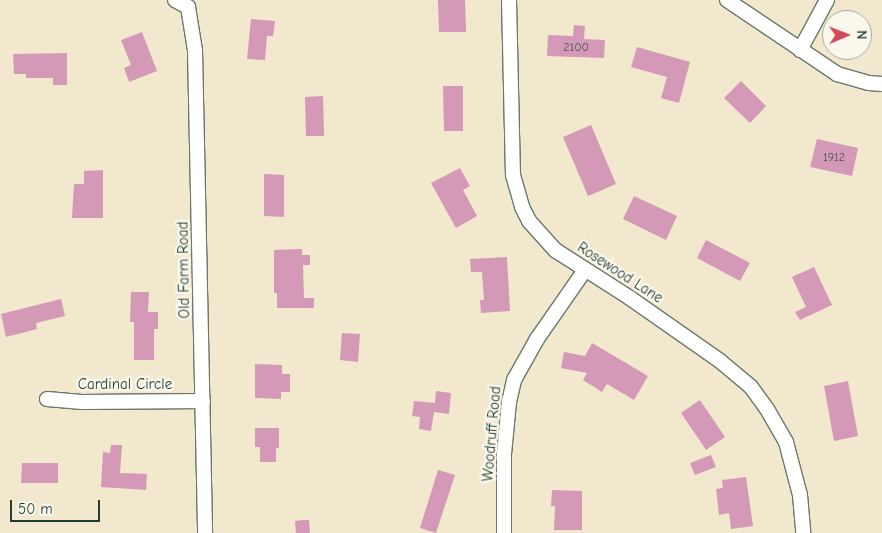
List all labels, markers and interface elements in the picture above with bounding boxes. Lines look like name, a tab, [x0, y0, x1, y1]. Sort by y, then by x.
north arrow	[822, 10, 872, 60]
text: N	[853, 30, 870, 39]
house number: 2100	[563, 41, 589, 55]
house number: 1912	[823, 151, 845, 165]
street label: Old Farm Road	[174, 221, 194, 319]
street label: Rosewood Lane	[574, 239, 666, 307]
street label: Cardinal Circle	[78, 376, 172, 394]
street label: Woodruff Road	[479, 386, 505, 482]
scale bar	[12, 490, 102, 522]
text: 50 m	[18, 500, 53, 518]

